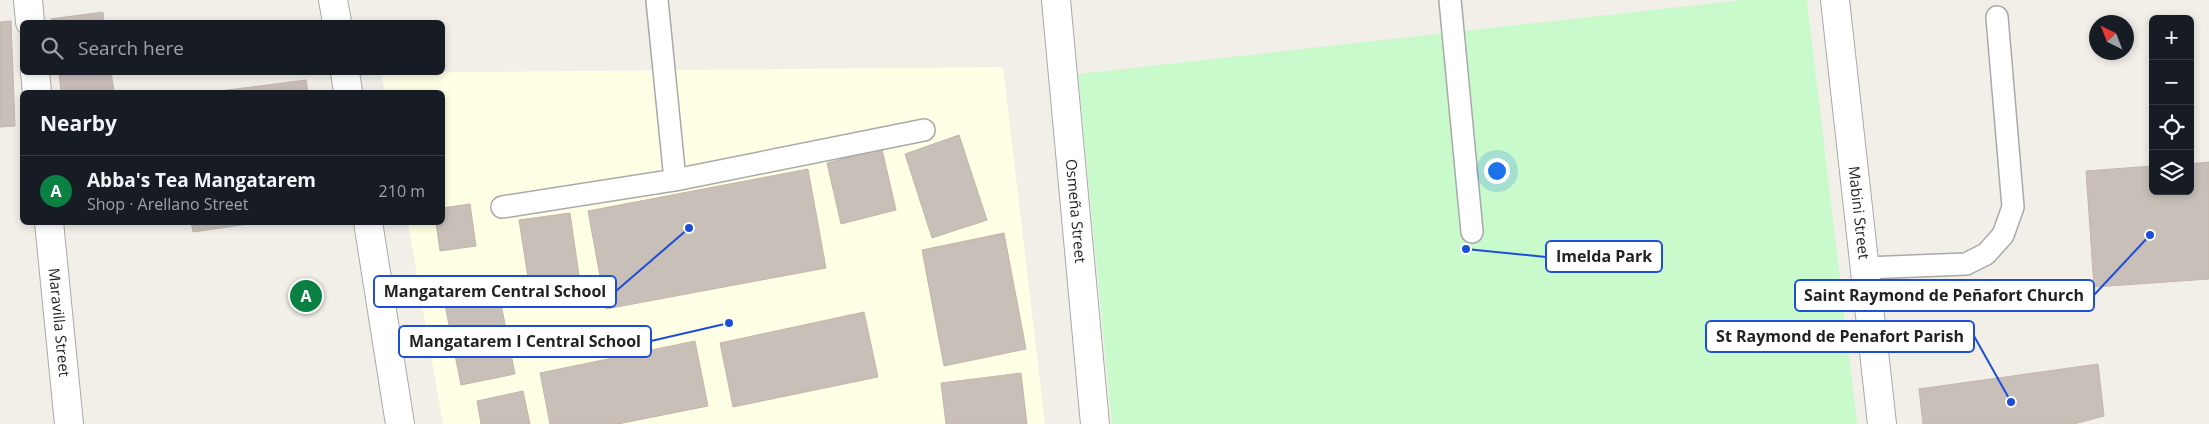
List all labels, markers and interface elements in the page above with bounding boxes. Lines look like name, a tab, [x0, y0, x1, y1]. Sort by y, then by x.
north arrow	[2089, 15, 2134, 60]
map controls	[2149, 15, 2194, 195]
button: +	[2149, 15, 2194, 60]
search box	[20, 20, 445, 75]
icon: search	[38, 34, 66, 62]
text: Search here	[78, 35, 184, 61]
button: −	[2149, 60, 2194, 105]
button: locate	[2149, 105, 2194, 150]
text: Nearby	[40, 109, 117, 137]
button: layers	[2149, 150, 2194, 195]
street label: Osmeña Street	[1062, 158, 1091, 264]
your location	[1484, 158, 1510, 184]
street label: Mabini Street	[1844, 165, 1875, 260]
text: Abba's Tea Mangatarem	[87, 167, 316, 193]
text: A	[50, 180, 62, 202]
text: 210 m	[379, 180, 425, 202]
text: Shop · Arellano Street	[87, 193, 248, 215]
callout: Imelda Park	[1546, 241, 1662, 272]
text: Imelda Park	[1556, 245, 1652, 267]
street label: Maravilla Street	[45, 267, 75, 378]
callout: Mangatarem Central School	[374, 276, 616, 307]
pin: A	[290, 277, 322, 315]
text: Mangatarem Central School	[384, 280, 606, 302]
callout: Saint Raymond de Peñafort Church	[1795, 280, 2094, 311]
text: Saint Raymond de Peñafort Church	[1804, 284, 2084, 306]
callout: St Raymond de Penafort Parish	[1706, 321, 1974, 352]
text: St Raymond de Penafort Parish	[1716, 325, 1964, 347]
callout: Mangatarem I Central School	[399, 326, 651, 357]
text: Mangatarem I Central School	[409, 330, 641, 352]

